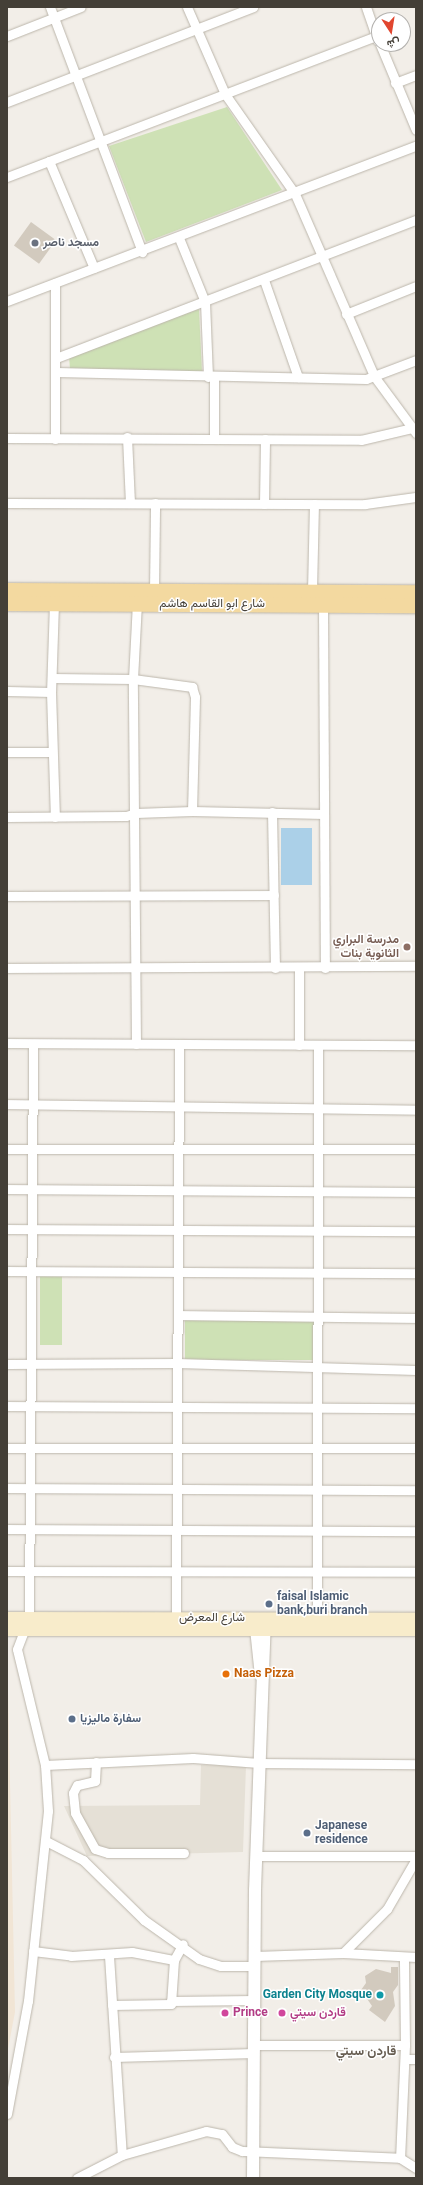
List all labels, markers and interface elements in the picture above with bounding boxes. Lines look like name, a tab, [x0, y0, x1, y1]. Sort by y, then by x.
north arrow	[371, 12, 411, 52]
text: ش	[386, 36, 401, 51]
place label: مسجد ناصر	[43, 236, 99, 250]
marker: مسجد ناصر	[30, 238, 40, 248]
street label: شارع ابو القاسم هاشم	[159, 597, 265, 611]
place label: مدرسة البراري الثانوية بنات	[333, 933, 399, 961]
marker: مدرسة البراري الثانوية بنات	[402, 942, 412, 952]
place label: faisal Islamic bank,buri branch	[277, 1590, 367, 1618]
marker: faisal Islamic bank,buri branch	[264, 1599, 274, 1609]
street label: شارع المعرض	[179, 1611, 245, 1625]
place label: Naas Pizza	[234, 1667, 294, 1681]
marker: Naas Pizza	[221, 1669, 231, 1679]
place label: سفارة ماليزيا	[80, 1712, 141, 1726]
marker: سفارة ماليزيا	[67, 1714, 77, 1724]
place label: Japanese residence	[315, 1819, 368, 1847]
marker: Japanese residence	[302, 1828, 312, 1838]
place label: Garden City Mosque	[263, 1988, 372, 2002]
marker: Garden City Mosque	[375, 1990, 385, 2000]
place label: Prince	[233, 2006, 268, 2020]
place label: قاردن سيتي	[290, 2006, 346, 2020]
marker: Prince	[220, 2008, 230, 2018]
marker: قاردن سيتي	[277, 2008, 287, 2018]
district label: قاردن سيتي	[336, 2043, 396, 2059]

